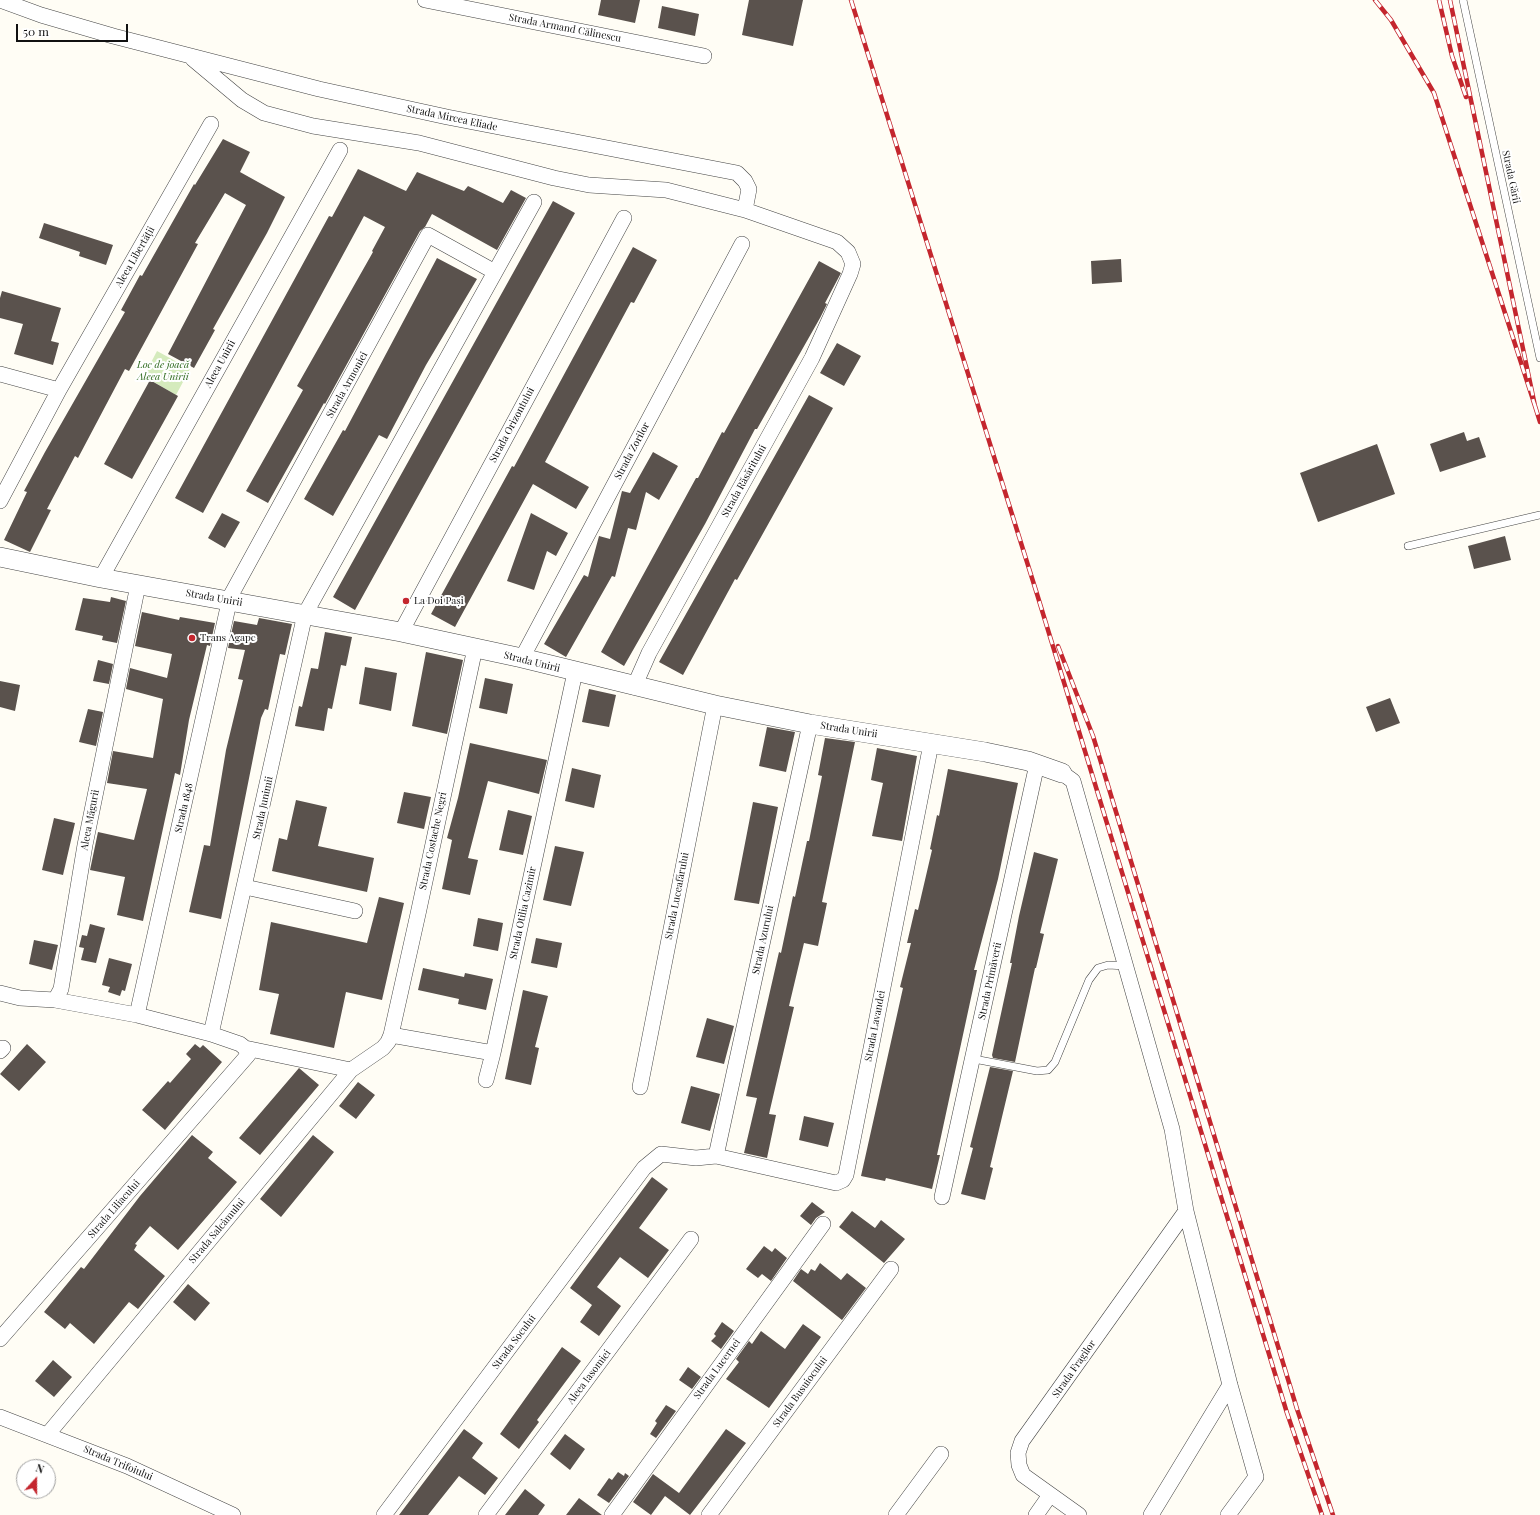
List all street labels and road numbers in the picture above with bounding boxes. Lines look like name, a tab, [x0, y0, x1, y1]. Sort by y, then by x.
street label: Strada Armand Călinescu	[508, 11, 622, 45]
street label: Strada Mircea Eliade	[405, 102, 499, 134]
street label: Strada Gării	[1500, 149, 1522, 205]
street label: Aleea Libertății	[113, 224, 157, 290]
street label: Aleea Unirii	[202, 338, 238, 390]
street label: Strada Armoniei	[324, 350, 370, 420]
street label: Strada Orizontului	[487, 385, 537, 465]
street label: Strada Zorilor	[612, 420, 652, 482]
street label: Strada Răsăritului	[719, 443, 769, 519]
street label: Strada Unirii	[185, 587, 243, 609]
street label: Strada Unirii	[503, 649, 561, 675]
street label: Strada Unirii	[820, 720, 878, 740]
street label: Strada Junimii	[250, 775, 276, 841]
street label: Strada 1848	[172, 782, 196, 834]
street label: Aleea Măgurii	[78, 789, 102, 851]
street label: Strada Costache Negri	[417, 791, 449, 891]
street label: Strada Luceafǎrului	[663, 851, 691, 941]
street label: Strada Otilia Cazimir	[507, 865, 539, 961]
street label: Strada Azurului	[750, 904, 776, 976]
street label: Strada Primăverii	[976, 941, 1004, 1021]
street label: Strada Lavandei	[862, 989, 888, 1063]
street label: Strada Liliacului	[85, 1177, 143, 1241]
street label: Strada Salcâmului	[186, 1196, 248, 1266]
street label: Strada Socului	[490, 1313, 538, 1371]
street label: Strada Lucernei	[691, 1336, 743, 1402]
street label: Strada Fragilor	[1050, 1338, 1098, 1400]
street label: Aleea Iasomiei	[565, 1348, 613, 1406]
street label: Strada Busuiocului	[770, 1354, 830, 1430]
street label: Strada Trifoiului	[82, 1443, 154, 1483]

